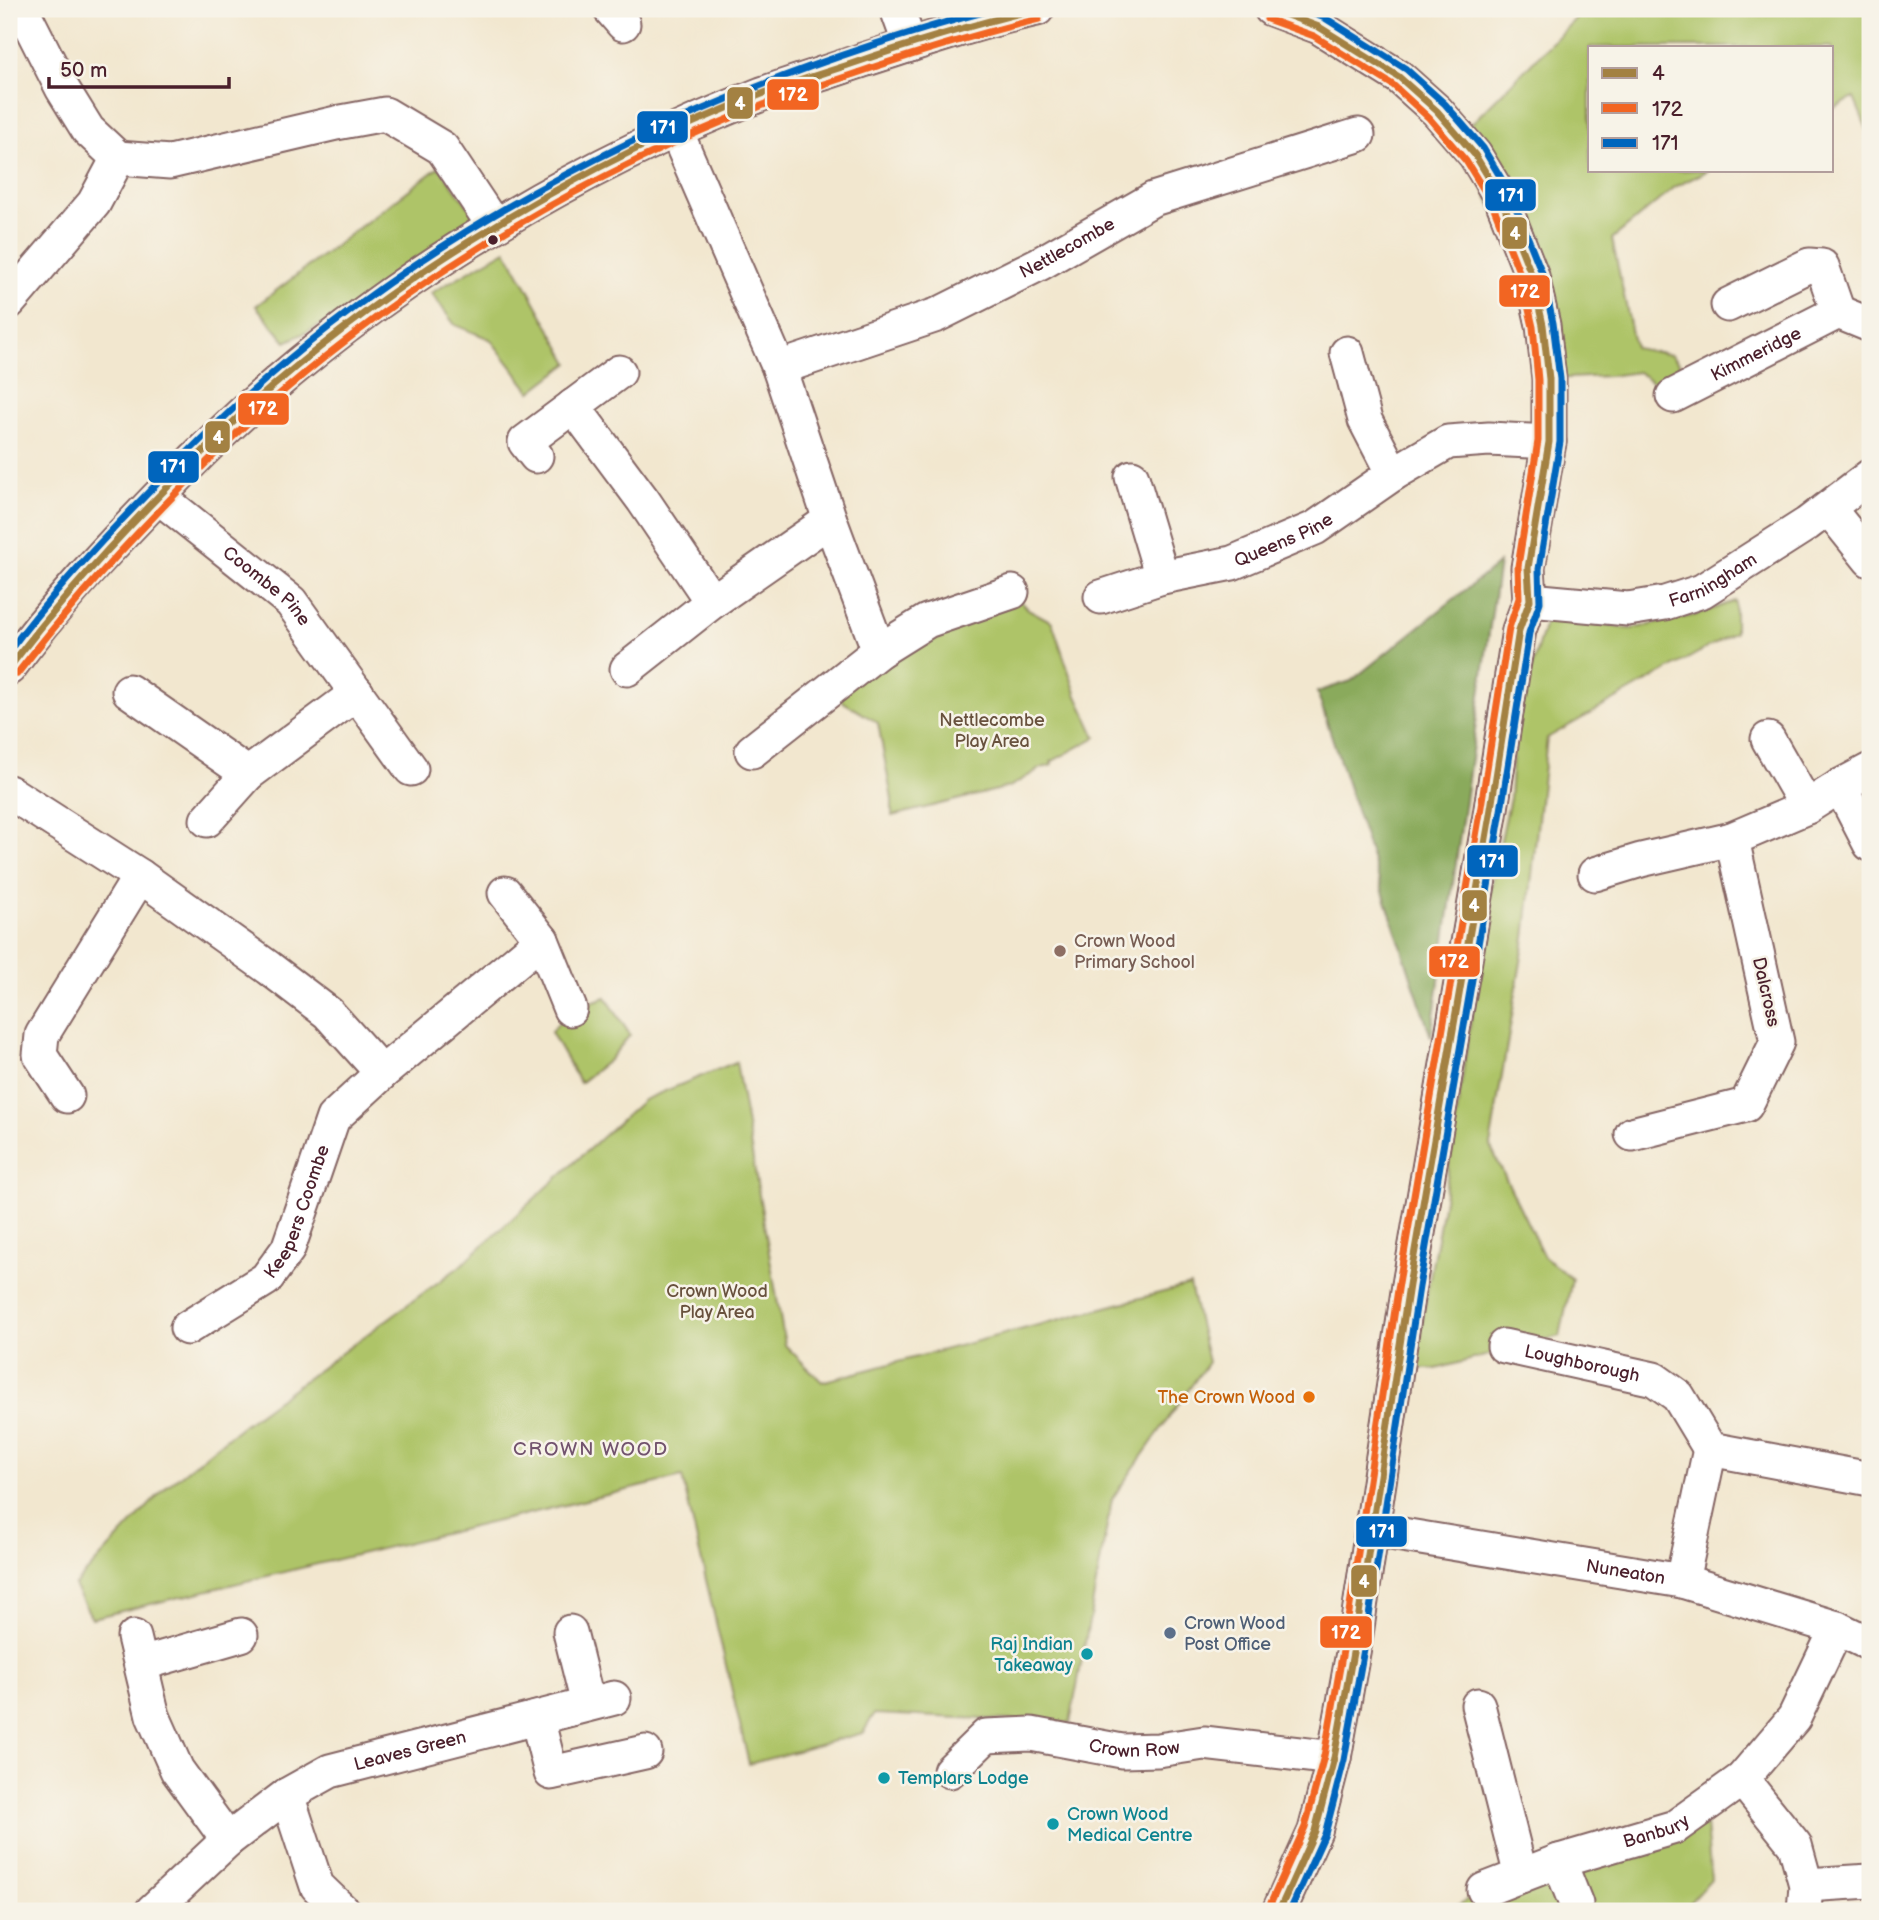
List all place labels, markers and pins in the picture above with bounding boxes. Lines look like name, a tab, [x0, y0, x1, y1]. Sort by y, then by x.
unlabelled marker	[486, 233, 500, 247]
place label: Crown Wood Primary School	[1074, 931, 1195, 973]
marker: Crown Wood Primary School	[1052, 943, 1068, 959]
place label: The Crown Wood	[1158, 1387, 1295, 1408]
marker: The Crown Wood	[1301, 1389, 1317, 1405]
place label: Crown Wood Post Office	[1184, 1613, 1286, 1655]
marker: Crown Wood Post Office	[1162, 1625, 1178, 1641]
place label: Raj Indian Takeaway	[990, 1634, 1074, 1676]
marker: Raj Indian Takeaway	[1079, 1646, 1095, 1662]
place label: Templars Lodge	[898, 1768, 1029, 1789]
marker: Templars Lodge	[876, 1770, 892, 1786]
place label: Crown Wood Medical Centre	[1067, 1804, 1193, 1846]
marker: Crown Wood Medical Centre	[1045, 1816, 1061, 1832]

